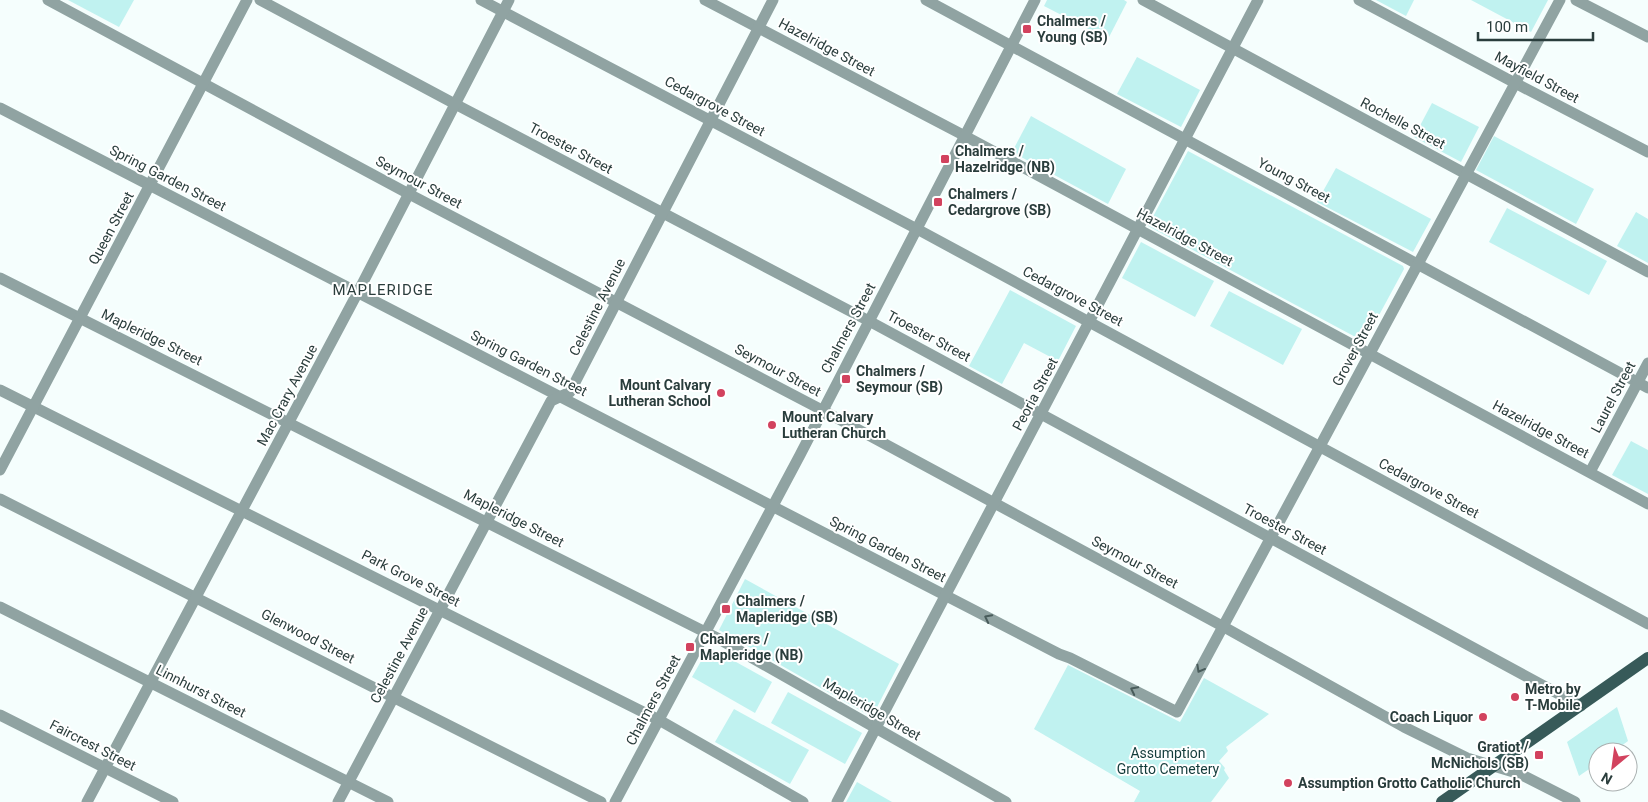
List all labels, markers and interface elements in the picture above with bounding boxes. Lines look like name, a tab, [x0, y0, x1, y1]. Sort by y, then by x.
scale bar	[1478, 10, 1593, 42]
place label: Chalmers / Young (SB)	[1037, 13, 1108, 46]
street label: Hazelridge Street	[776, 15, 878, 79]
text: 100 m	[1486, 18, 1528, 36]
marker: Chalmers / Young (SB)	[1021, 23, 1033, 35]
street label: Mayfield Street	[1492, 48, 1582, 106]
street label: Cedargrove Street	[662, 73, 768, 139]
street label: Rochelle Street	[1358, 94, 1448, 152]
street label: Troester Street	[527, 119, 616, 177]
street label: Spring Garden Street	[107, 142, 229, 215]
place label: Chalmers / Hazelridge (NB)	[955, 143, 1055, 176]
street label: Seymour Street	[373, 153, 465, 212]
marker: Chalmers / Hazelridge (NB)	[939, 153, 951, 165]
street label: Young Street	[1255, 154, 1333, 206]
place label: Chalmers / Cedargrove (SB)	[948, 186, 1051, 219]
street label: Queen Street	[85, 188, 137, 267]
marker: Chalmers / Cedargrove (SB)	[932, 196, 944, 208]
street label: Hazelridge Street	[1134, 205, 1236, 269]
street label: Celestine Avenue	[566, 256, 628, 358]
street label: Cedargrove Street	[1020, 263, 1126, 329]
street label: Chalmers Street	[817, 280, 879, 376]
district label: MAPLERIDGE	[333, 281, 434, 299]
street label: Mapleridge Street	[99, 306, 205, 369]
street label: Troester Street	[885, 307, 974, 365]
street label: Grover Street	[1329, 309, 1381, 389]
street label: Spring Garden Street	[468, 327, 590, 400]
street label: Seymour Street	[732, 341, 824, 400]
street label: Mac Crary Avenue	[254, 342, 320, 448]
street label: Peoria Street	[1009, 354, 1061, 433]
street label: Laurel Street	[1587, 358, 1639, 436]
place label: Chalmers / Seymour (SB)	[856, 363, 943, 396]
marker: Chalmers / Seymour (SB)	[840, 373, 852, 385]
place label: Mount Calvary Lutheran School	[609, 377, 712, 409]
marker: Mount Calvary Lutheran School	[715, 387, 727, 399]
street label: Hazelridge Street	[1490, 397, 1592, 461]
place label: Mount Calvary Lutheran Church	[782, 409, 886, 441]
marker: Mount Calvary Lutheran Church	[766, 419, 778, 431]
street label: Cedargrove Street	[1376, 455, 1482, 521]
street label: Mapleridge Street	[461, 486, 567, 550]
street label: Troester Street	[1241, 500, 1330, 558]
street label: Spring Garden Street	[827, 513, 949, 586]
street label: Seymour Street	[1089, 533, 1181, 592]
street label: Park Grove Street	[359, 546, 463, 610]
place label: Chalmers / Mapleridge (SB)	[736, 593, 838, 626]
marker: Chalmers / Mapleridge (SB)	[720, 603, 732, 615]
street label: Celestine Avenue	[367, 604, 431, 706]
street label: Glenwood Street	[259, 606, 358, 667]
one-way arrow	[985, 614, 994, 624]
place label: Chalmers / Mapleridge (NB)	[700, 631, 803, 664]
marker: Chalmers / Mapleridge (NB)	[684, 641, 696, 653]
street label: Chalmers Street	[622, 652, 684, 748]
street label: Linnhurst Street	[153, 661, 249, 721]
one-way arrow	[1197, 664, 1207, 673]
street label: Mapleridge Street	[820, 675, 924, 744]
place label: Metro by T-Mobile	[1525, 681, 1582, 713]
one-way arrow	[1130, 686, 1139, 696]
marker: Metro by T-Mobile	[1509, 691, 1521, 703]
place label: Coach Liquor	[1390, 709, 1473, 725]
marker: Coach Liquor	[1477, 711, 1489, 723]
street label: Faircrest Street	[47, 716, 139, 774]
place label: Gratiot / McNichols (SB)	[1431, 739, 1530, 772]
north arrow	[1588, 742, 1638, 792]
park label: Assumption Grotto Cemetery	[1117, 745, 1220, 777]
marker: Gratiot / McNichols (SB)	[1533, 749, 1545, 761]
text: N	[1598, 769, 1615, 788]
place label: Assumption Grotto Catholic Church	[1298, 775, 1521, 791]
marker: Assumption Grotto Catholic Church	[1282, 777, 1294, 789]

